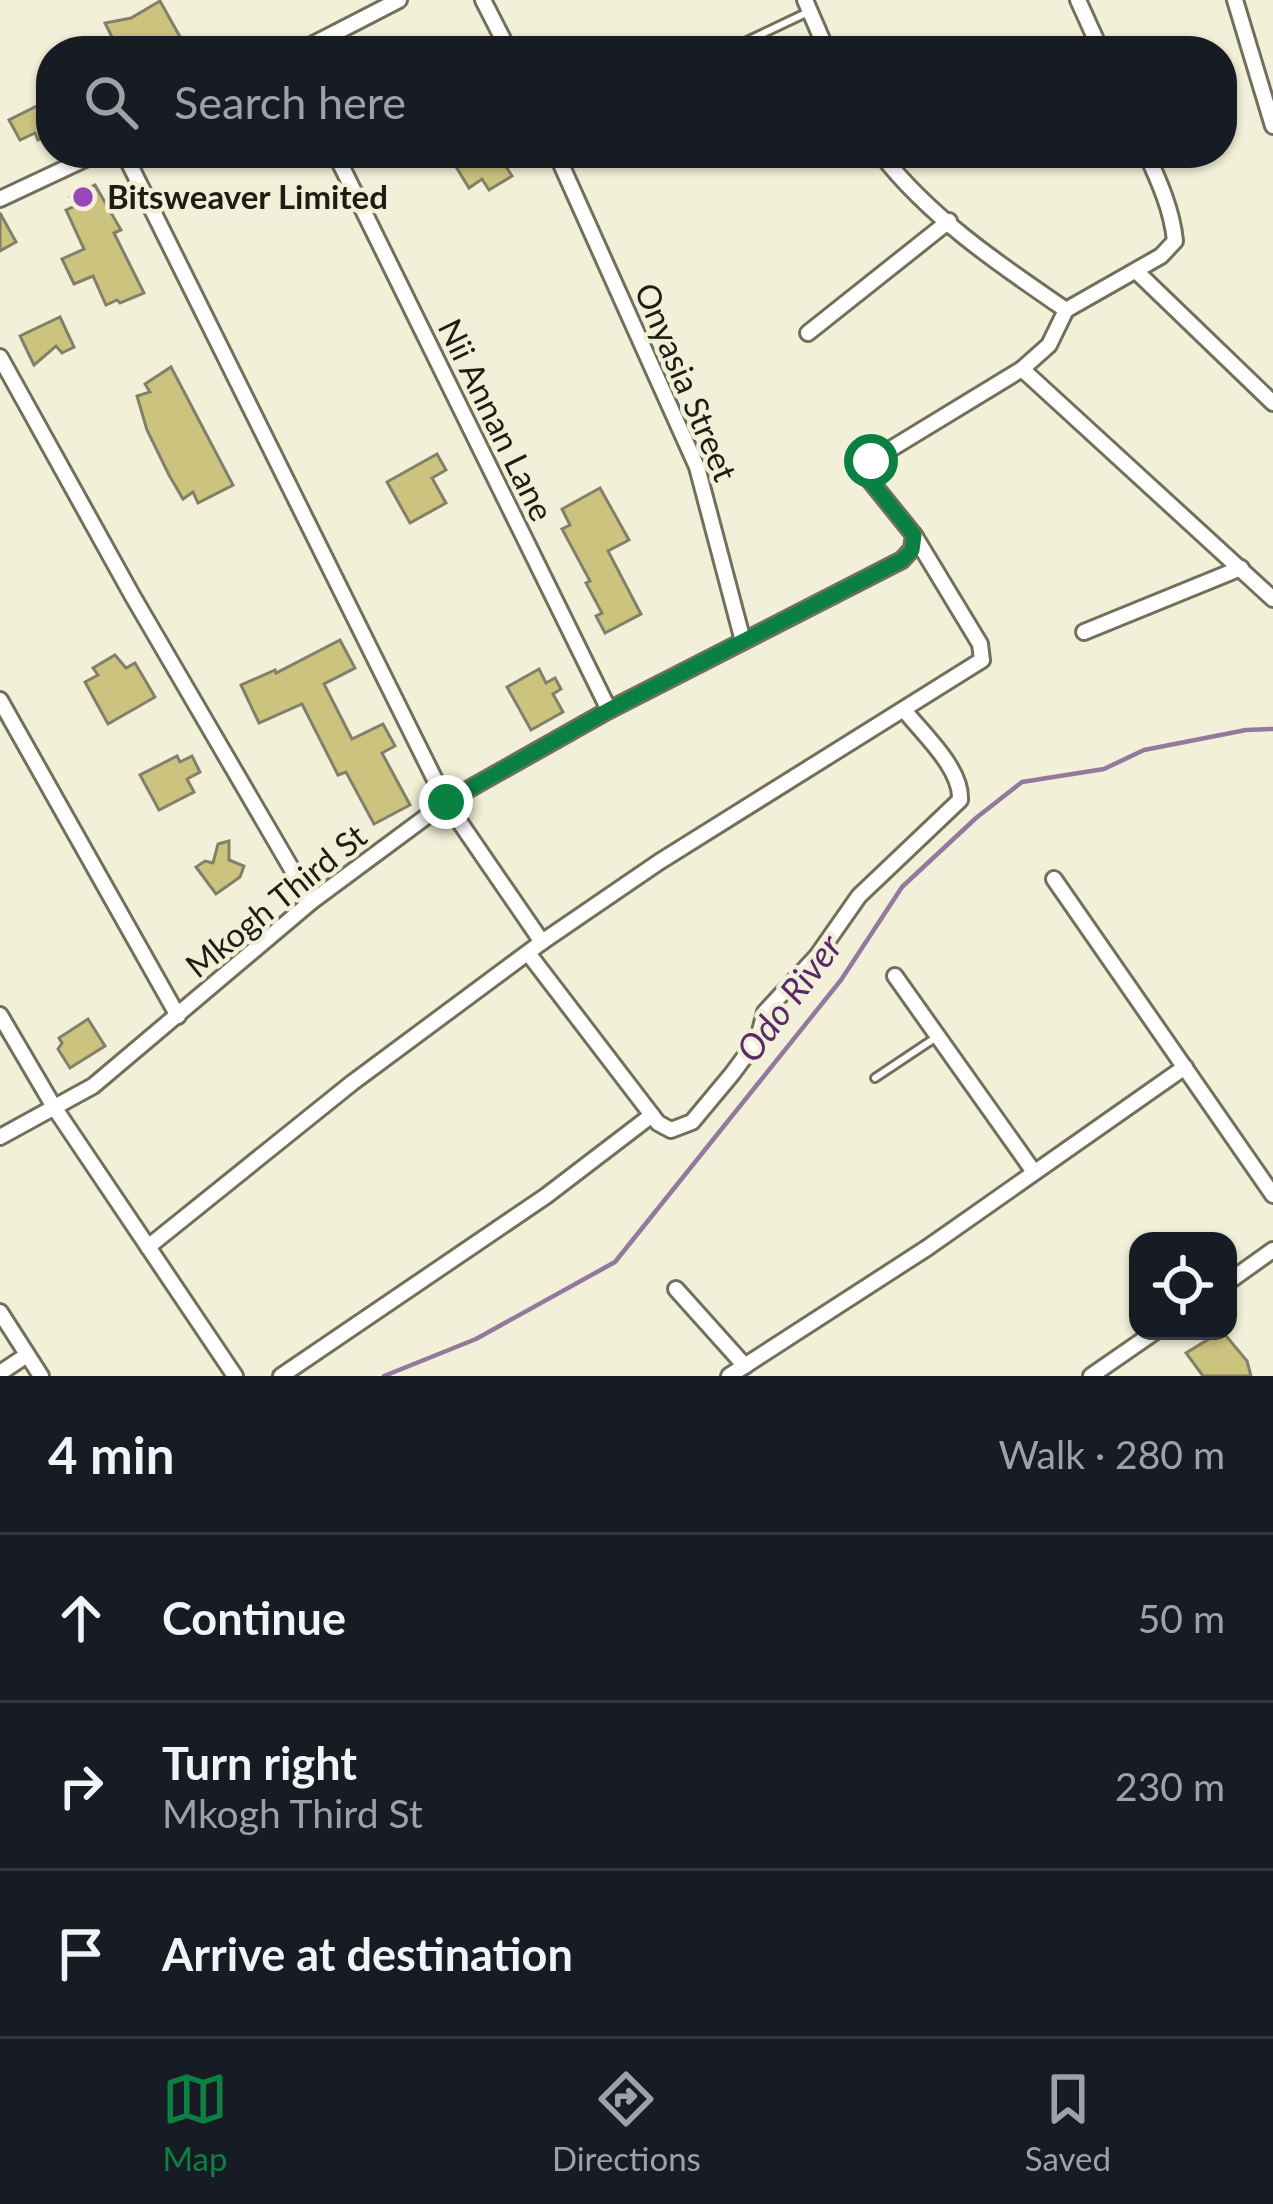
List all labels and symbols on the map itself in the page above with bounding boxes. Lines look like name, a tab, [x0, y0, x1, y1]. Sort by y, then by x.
place label: Bitsweaver Limited	[107, 176, 388, 216]
marker: Bitsweaver Limited	[70, 184, 96, 210]
street label: Onyasia Street	[627, 277, 747, 487]
street label: Nii Annan Lane	[431, 312, 563, 527]
route start	[844, 434, 898, 488]
route end	[419, 775, 473, 829]
street label: Mkogh Third St	[177, 815, 374, 985]
water label: Odo River	[726, 924, 851, 1070]

